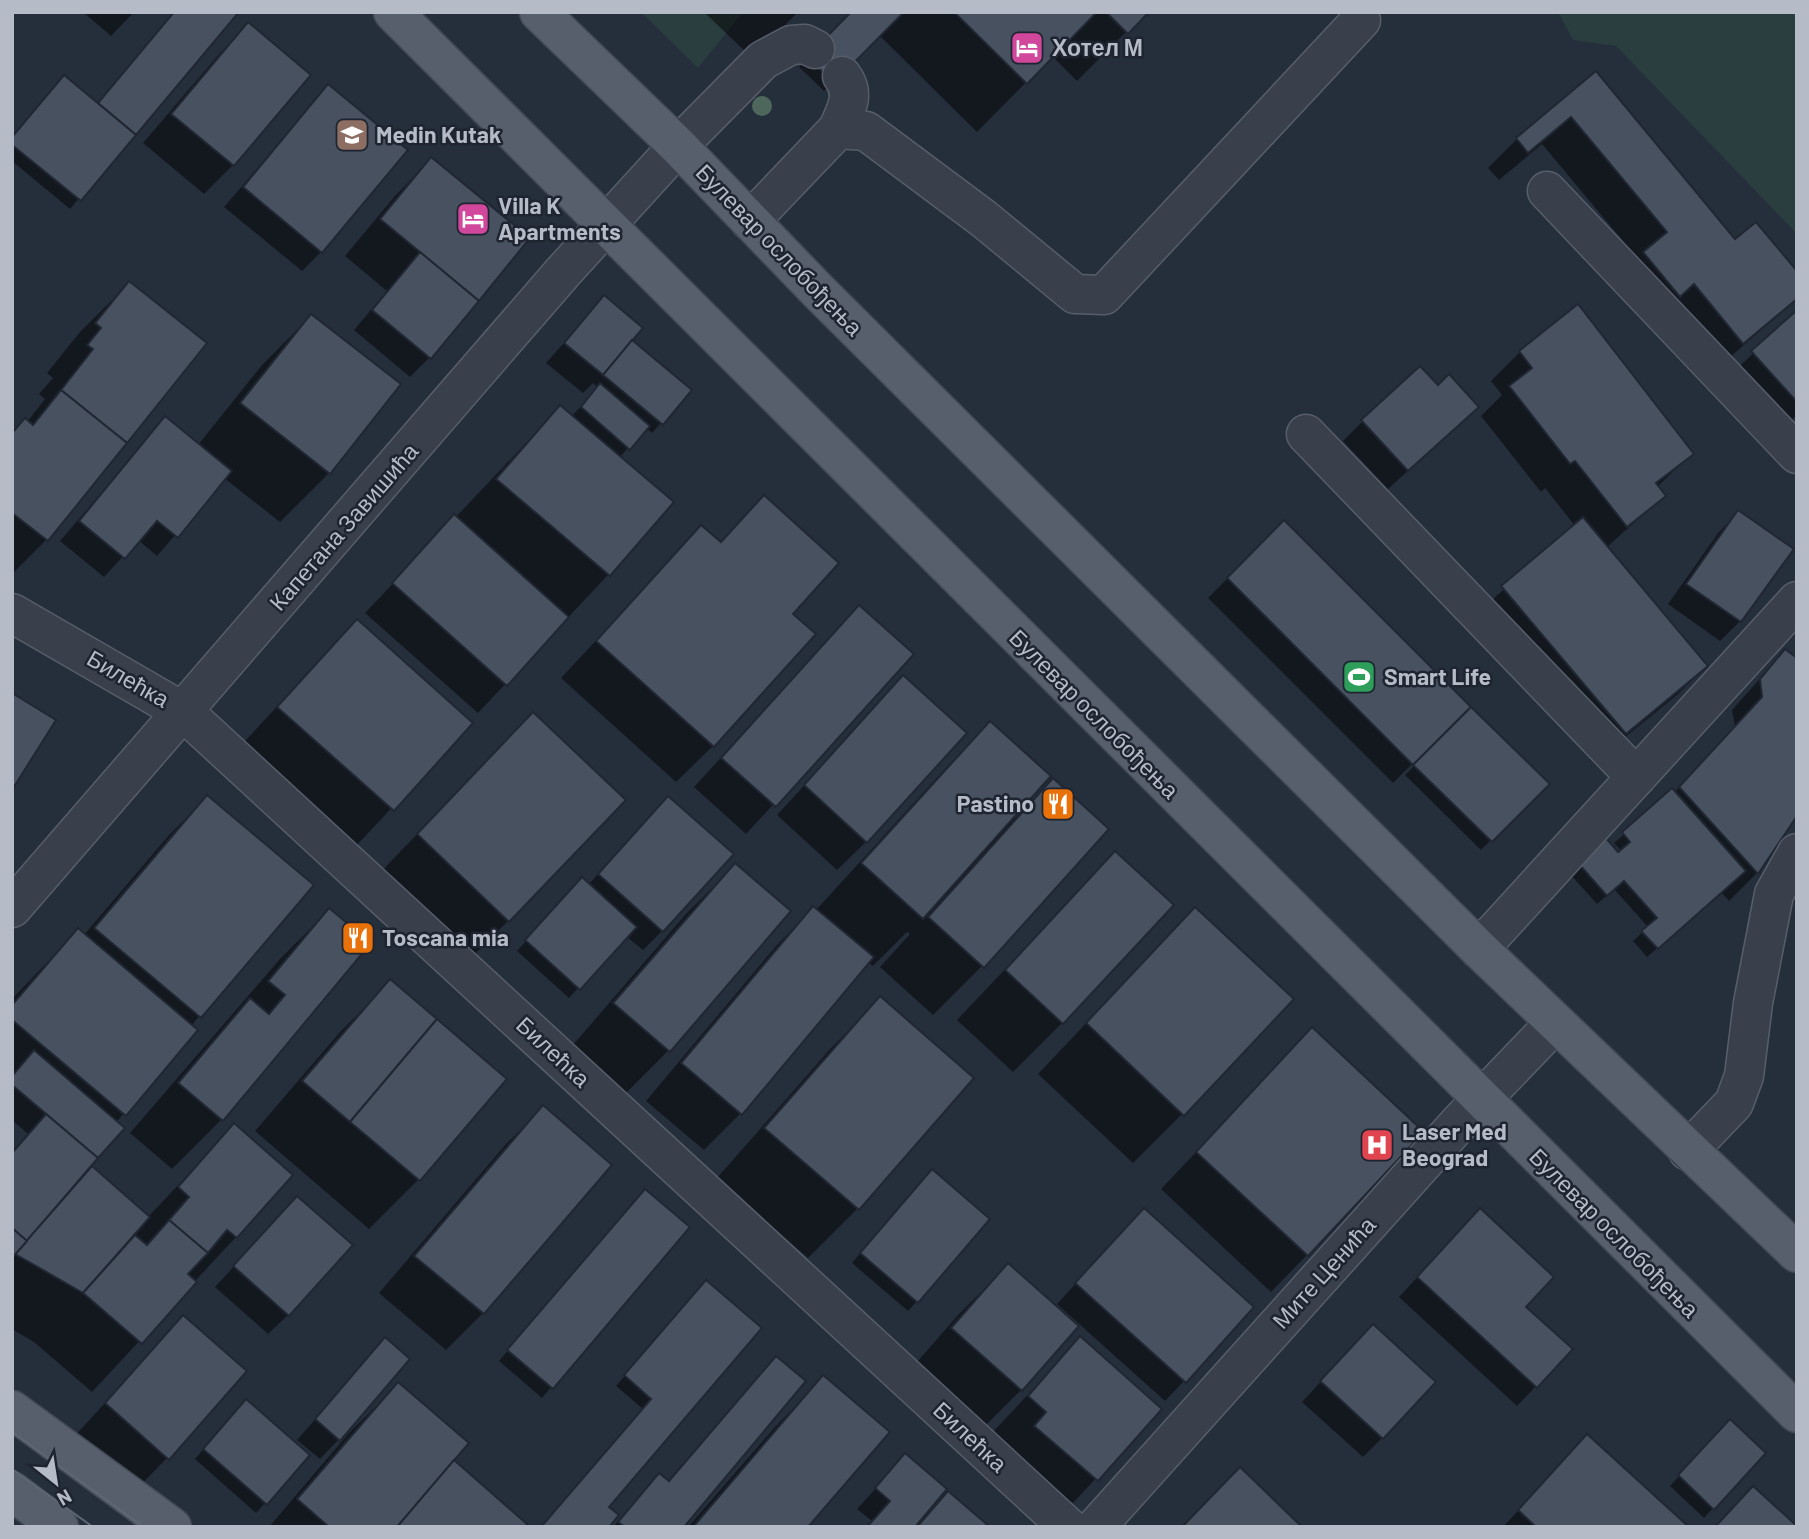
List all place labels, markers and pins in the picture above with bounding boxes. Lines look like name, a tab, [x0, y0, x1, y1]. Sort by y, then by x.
hotel icon: Хотел М	[1008, 29, 1046, 67]
place label: Хотел М	[1052, 33, 1143, 61]
school or university icon: Medin Kutak	[333, 116, 371, 154]
place label: Medin Kutak	[376, 120, 501, 148]
place label: Villa K Apartments	[498, 191, 621, 245]
hotel icon: Villa K Apartments	[454, 200, 492, 238]
sports icon: Smart Life	[1340, 658, 1378, 696]
place label: Smart Life	[1384, 662, 1491, 690]
restaurant icon: Pastino	[1039, 785, 1077, 823]
place label: Pastino	[957, 789, 1034, 817]
restaurant icon: Toscana mia	[339, 919, 377, 957]
place label: Toscana mia	[382, 923, 509, 951]
place label: Laser Med Beograd	[1402, 1117, 1507, 1171]
hospital icon: Laser Med Beograd	[1358, 1126, 1396, 1164]

